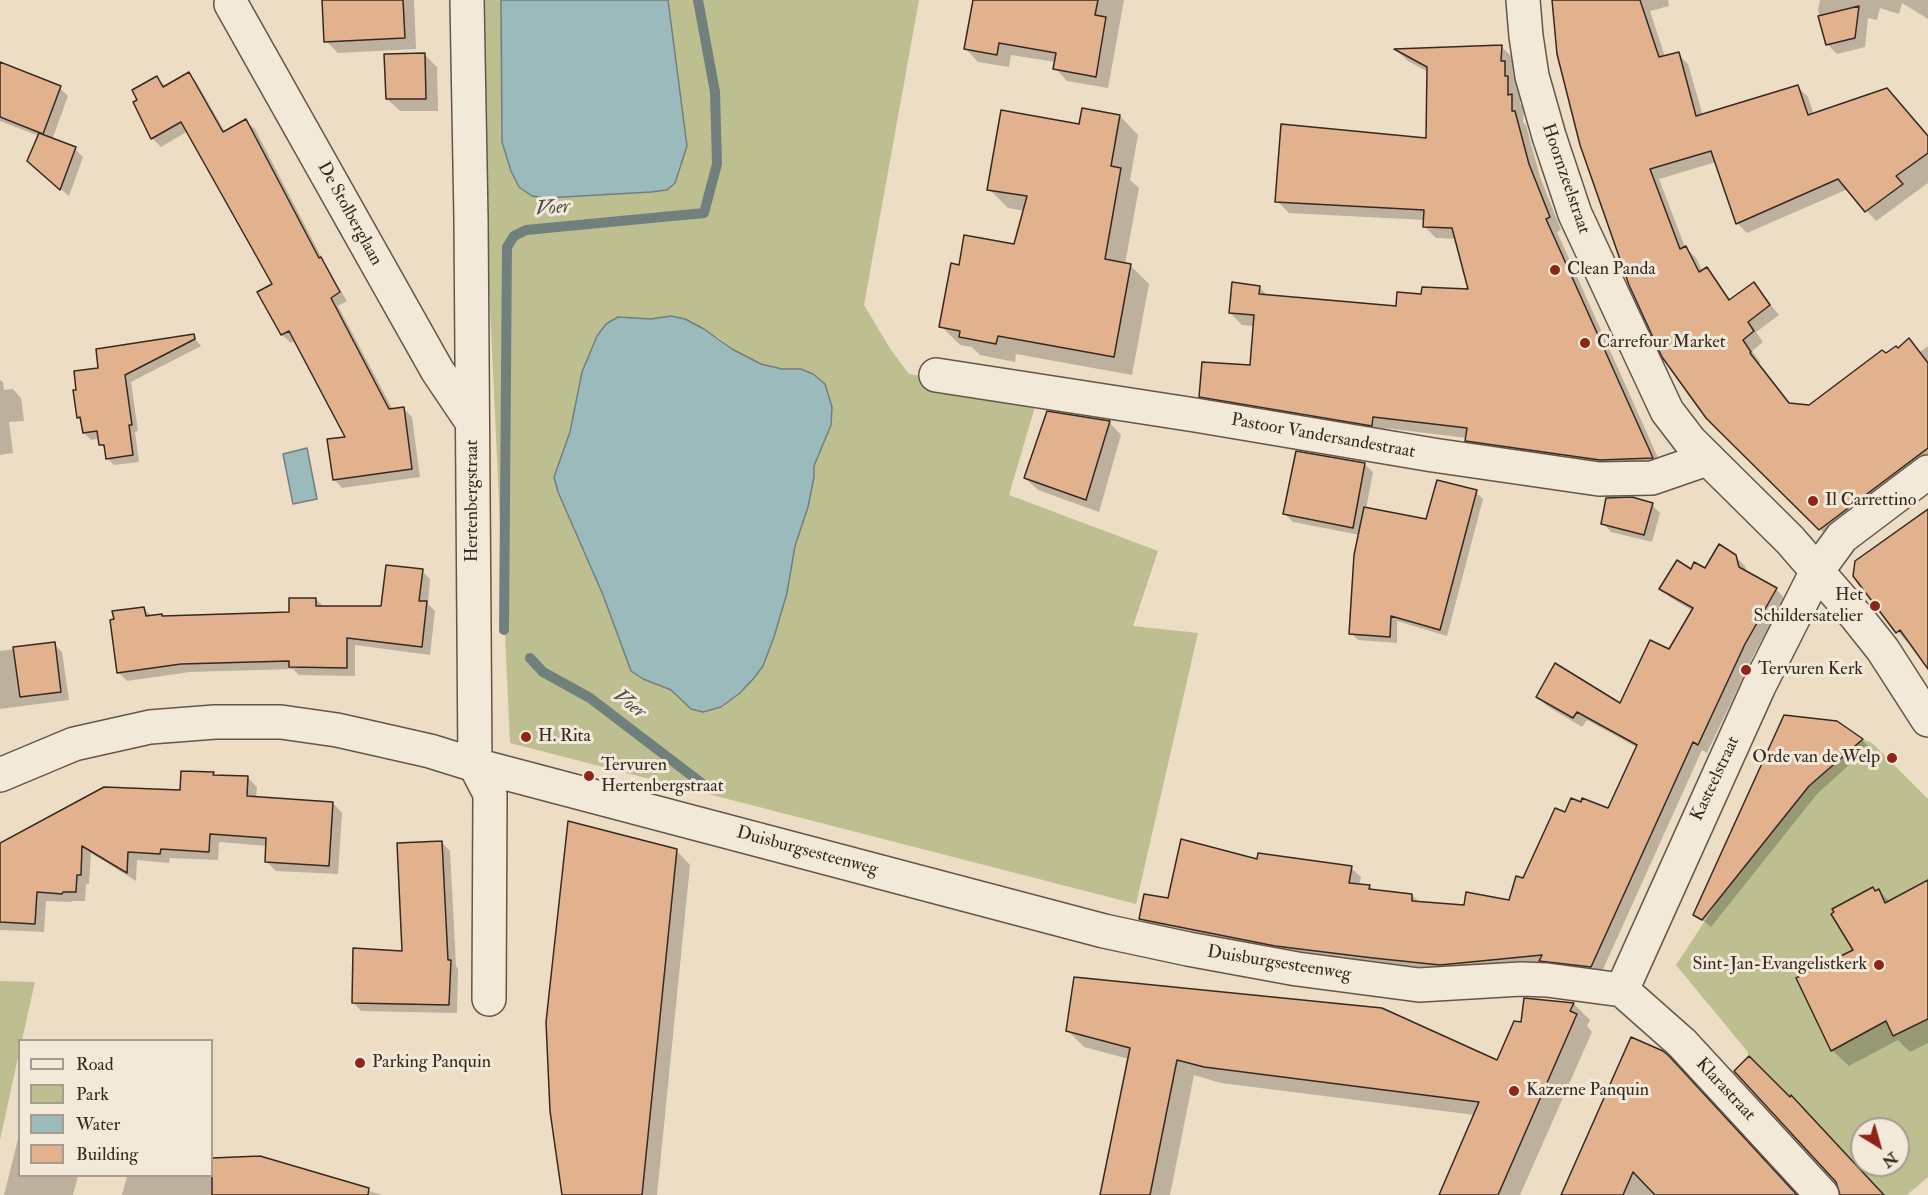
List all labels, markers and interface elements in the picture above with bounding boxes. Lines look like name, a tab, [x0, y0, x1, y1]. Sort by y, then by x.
street label: Hoornzeelstraat	[1536, 121, 1594, 237]
street label: De Stolberglaan	[312, 158, 386, 270]
water label: Voer	[535, 196, 571, 222]
place label: Clean Panda	[1567, 259, 1656, 281]
marker: Clean Panda	[1548, 263, 1562, 277]
place label: Carrefour Market	[1597, 332, 1726, 354]
marker: Carrefour Market	[1578, 336, 1592, 350]
street label: Pastoor Vandersandestraat	[1229, 410, 1417, 464]
street label: Hertenbergstraat	[462, 440, 484, 562]
place label: Il Carrettino	[1825, 490, 1916, 512]
marker: Il Carrettino	[1806, 494, 1820, 508]
place label: Het Schildersatelier	[1753, 585, 1863, 628]
marker: Het Schildersatelier	[1868, 599, 1882, 613]
place label: Tervuren Kerk	[1758, 659, 1863, 681]
marker: Tervuren Kerk	[1739, 663, 1753, 677]
water label: Voer	[608, 685, 650, 725]
place label: H. Rita	[538, 726, 591, 748]
marker: H. Rita	[519, 730, 533, 744]
street label: Kasteelstraat	[1687, 733, 1745, 825]
place label: Orde van de Welp	[1752, 747, 1880, 769]
marker: Orde van de Welp	[1885, 751, 1899, 765]
place label: Tervuren Hertenbergstraat	[601, 755, 724, 798]
marker: Tervuren Hertenbergstraat	[582, 769, 596, 783]
street label: Duisburgsesteenweg	[734, 823, 880, 881]
street label: Duisburgsesteenweg	[1205, 942, 1353, 986]
place label: Sint-Jan-Evangelistkerk	[1693, 954, 1867, 976]
marker: Sint-Jan-Evangelistkerk	[1872, 958, 1886, 972]
legend	[18, 1039, 213, 1177]
place label: Parking Panquin	[372, 1052, 491, 1074]
text: Road	[76, 1053, 114, 1076]
street label: Klarastraat	[1690, 1054, 1760, 1126]
marker: Parking Panquin	[353, 1056, 367, 1070]
place label: Kazerne Panquin	[1526, 1080, 1649, 1102]
text: Park	[76, 1083, 109, 1106]
marker: Kazerne Panquin	[1507, 1084, 1521, 1098]
text: Water	[76, 1113, 120, 1136]
north arrow	[1850, 1117, 1910, 1177]
text: Building	[76, 1143, 138, 1166]
text: N	[1878, 1147, 1901, 1172]

